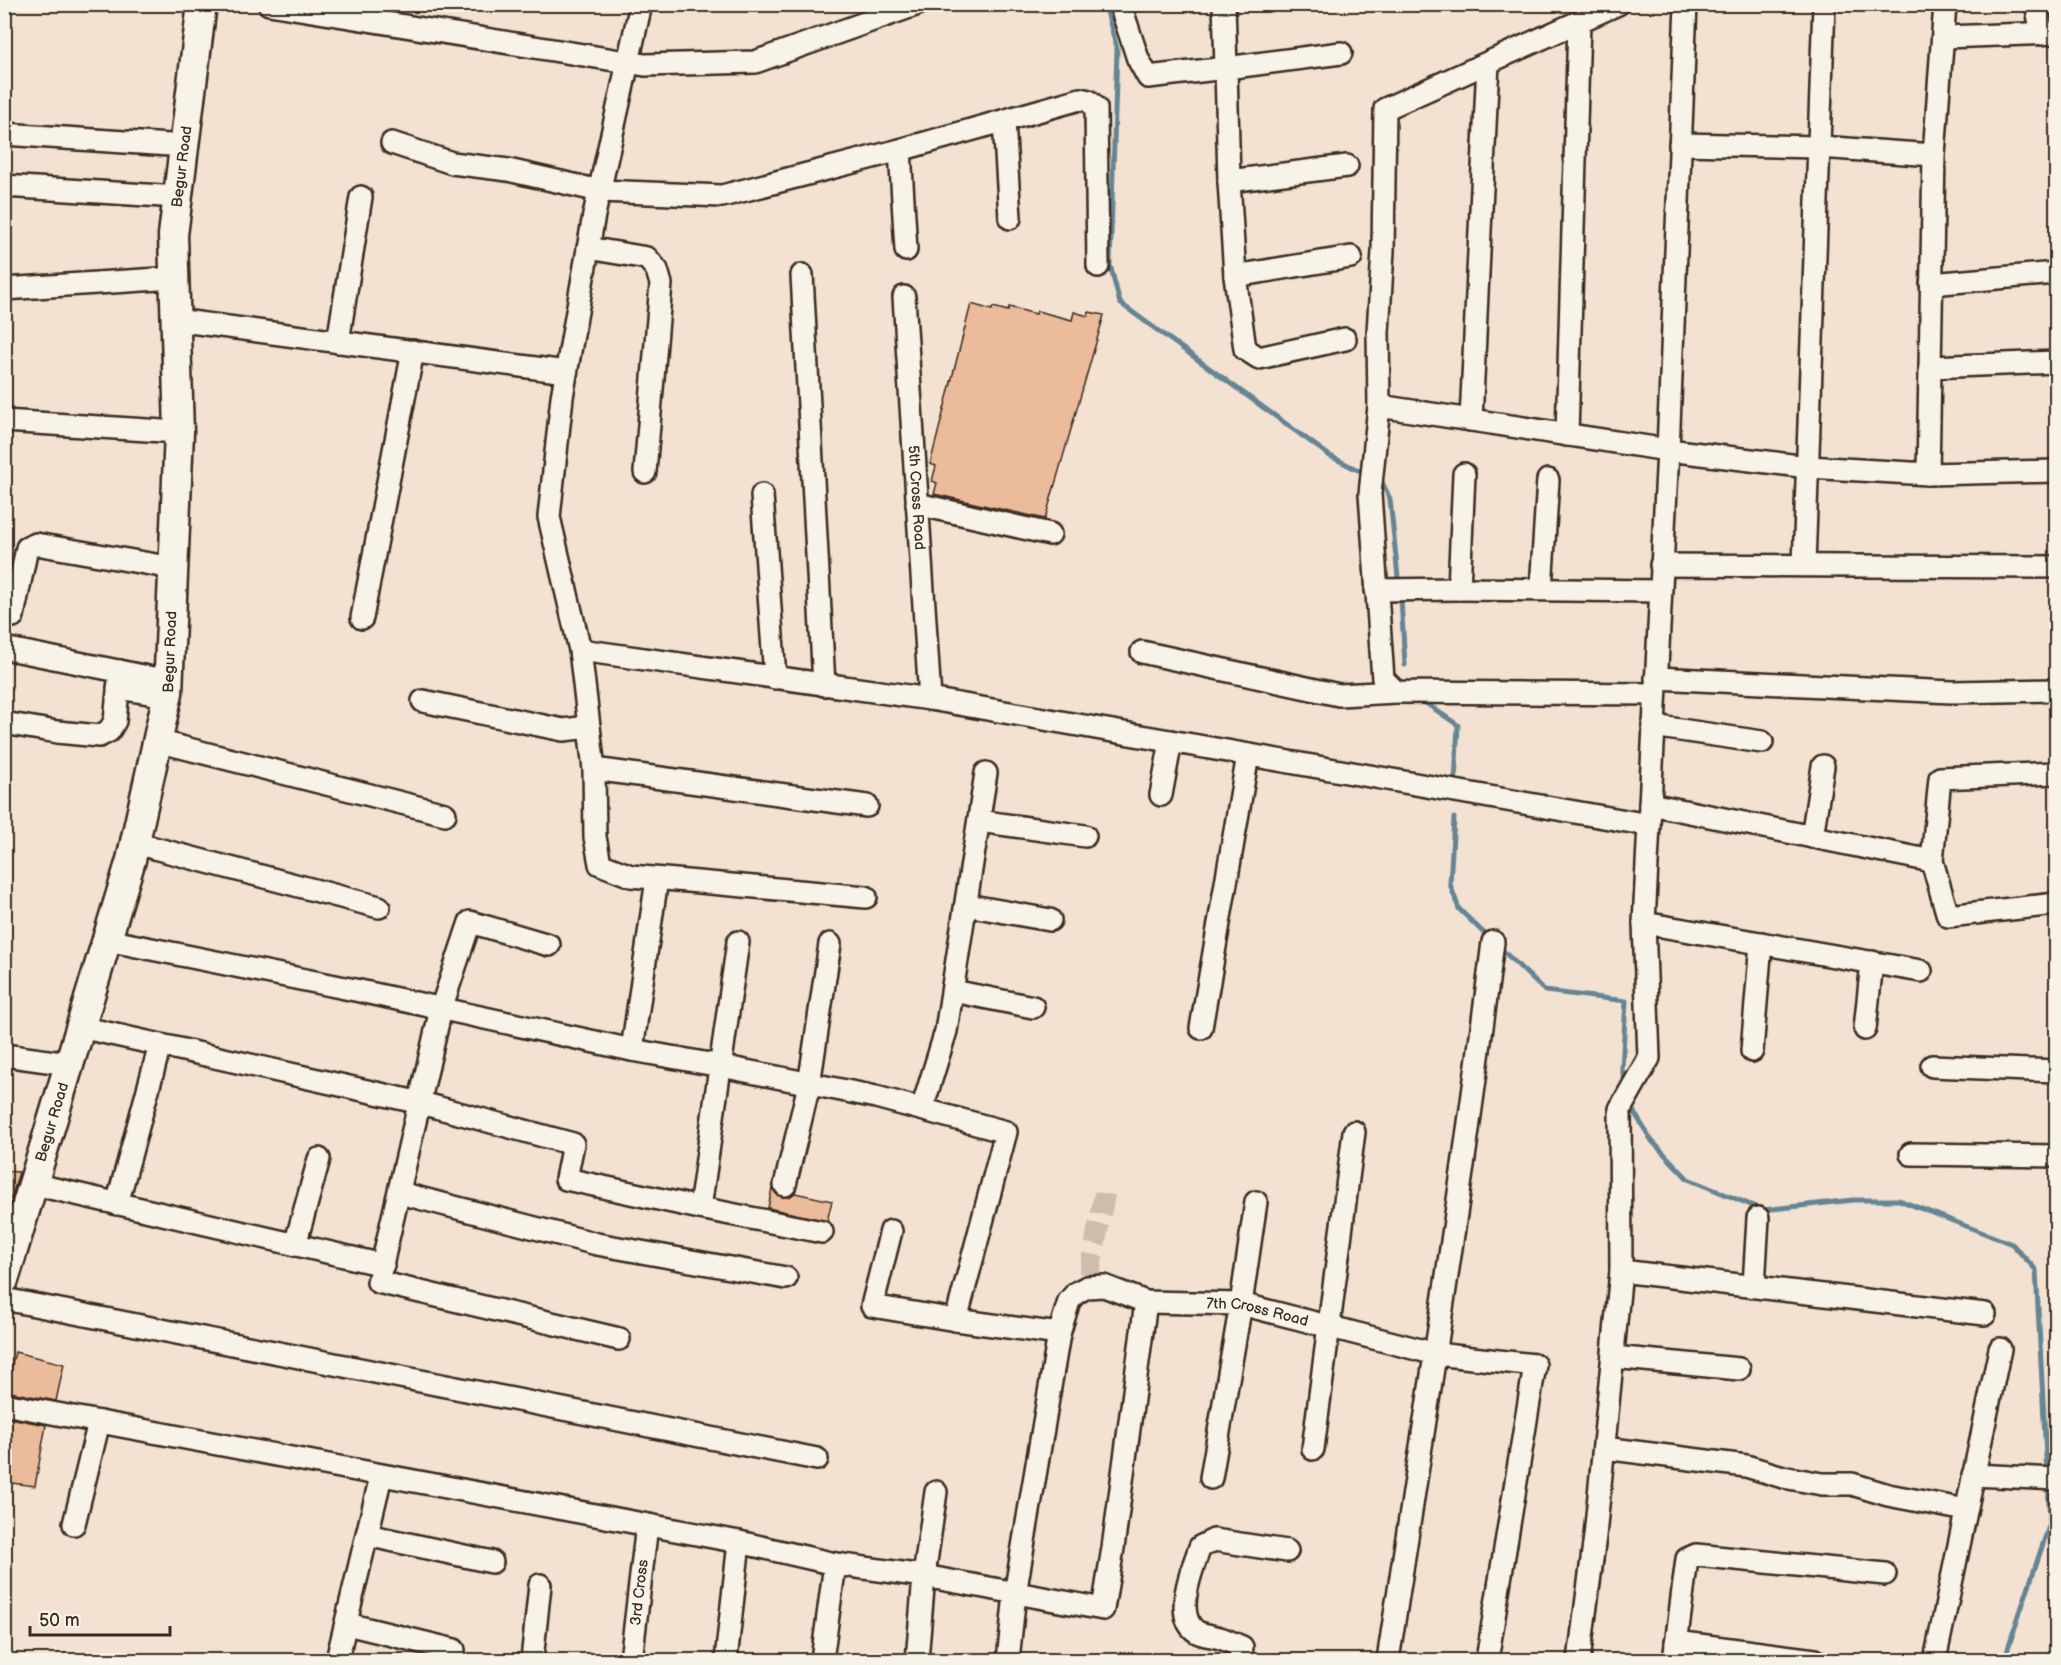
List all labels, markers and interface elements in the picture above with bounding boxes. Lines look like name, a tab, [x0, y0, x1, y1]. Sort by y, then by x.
street label: Begur Road	[168, 125, 197, 209]
street label: 5th Cross Road	[904, 445, 929, 551]
street label: Begur Road	[159, 611, 181, 693]
street label: Begur Road	[31, 1080, 73, 1164]
street label: 7th Cross Road	[1206, 1294, 1310, 1331]
street label: 3rd Cross	[626, 1558, 653, 1627]
scale bar	[30, 1599, 170, 1637]
text: 50 m	[39, 1610, 80, 1631]

